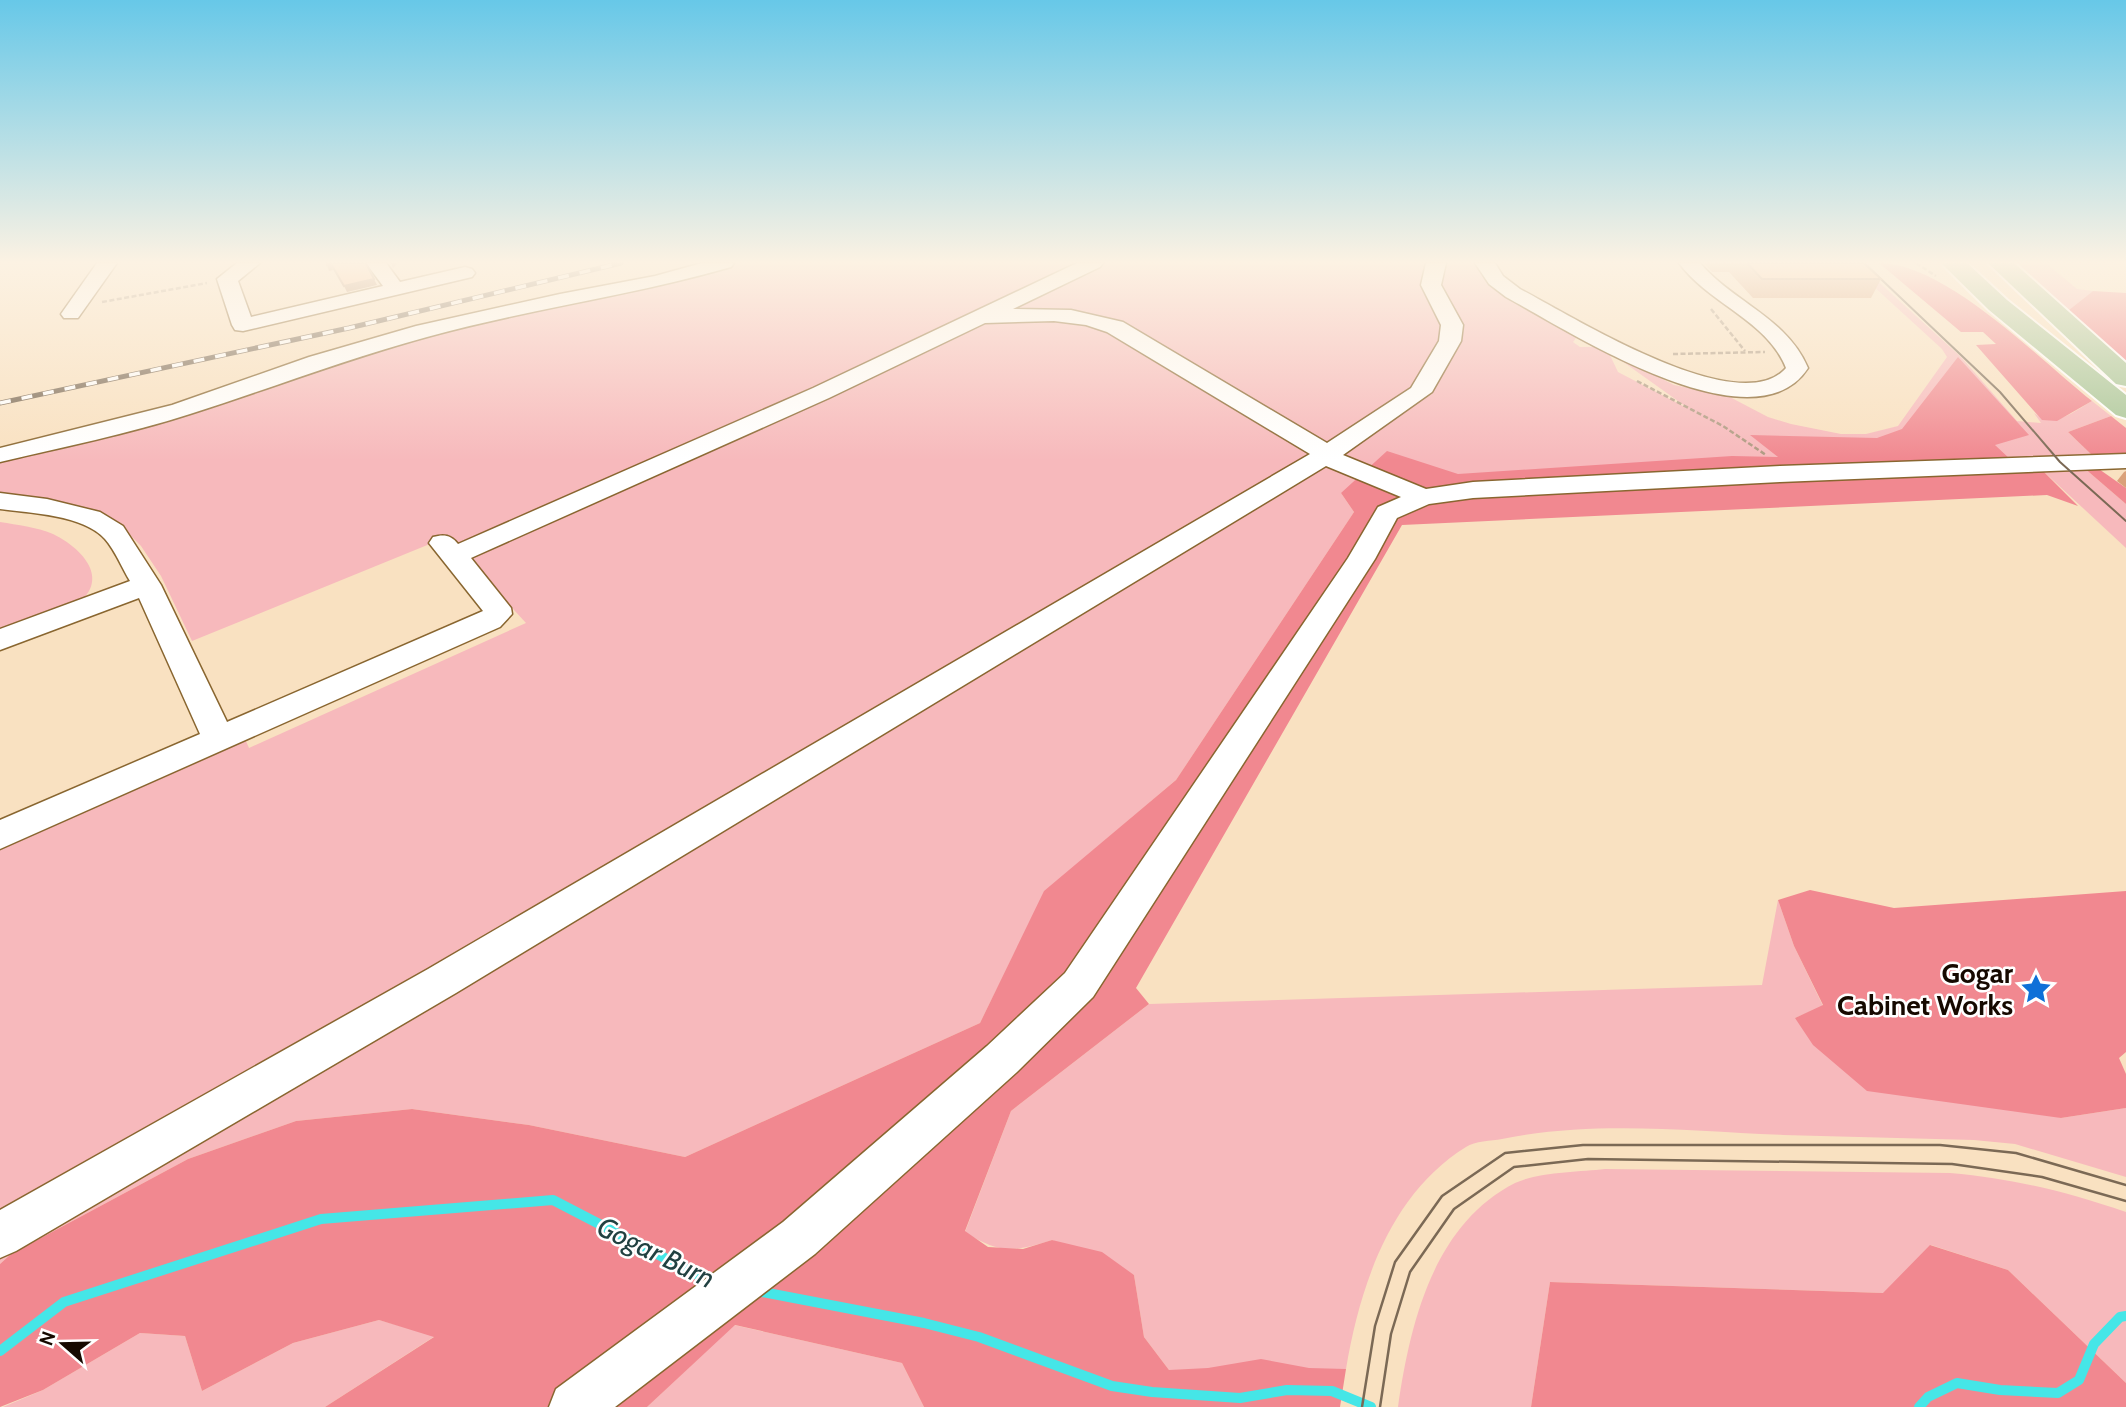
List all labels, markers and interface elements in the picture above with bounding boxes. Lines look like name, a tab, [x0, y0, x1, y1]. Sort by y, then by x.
place label: Gogar Cabinet Works	[1837, 956, 2014, 1022]
place icon: Gogar Cabinet Works	[2019, 972, 2053, 1006]
water label: Gogar Burn	[592, 1209, 720, 1295]
north arrow	[28, 1309, 98, 1379]
text: N	[34, 1328, 61, 1349]

